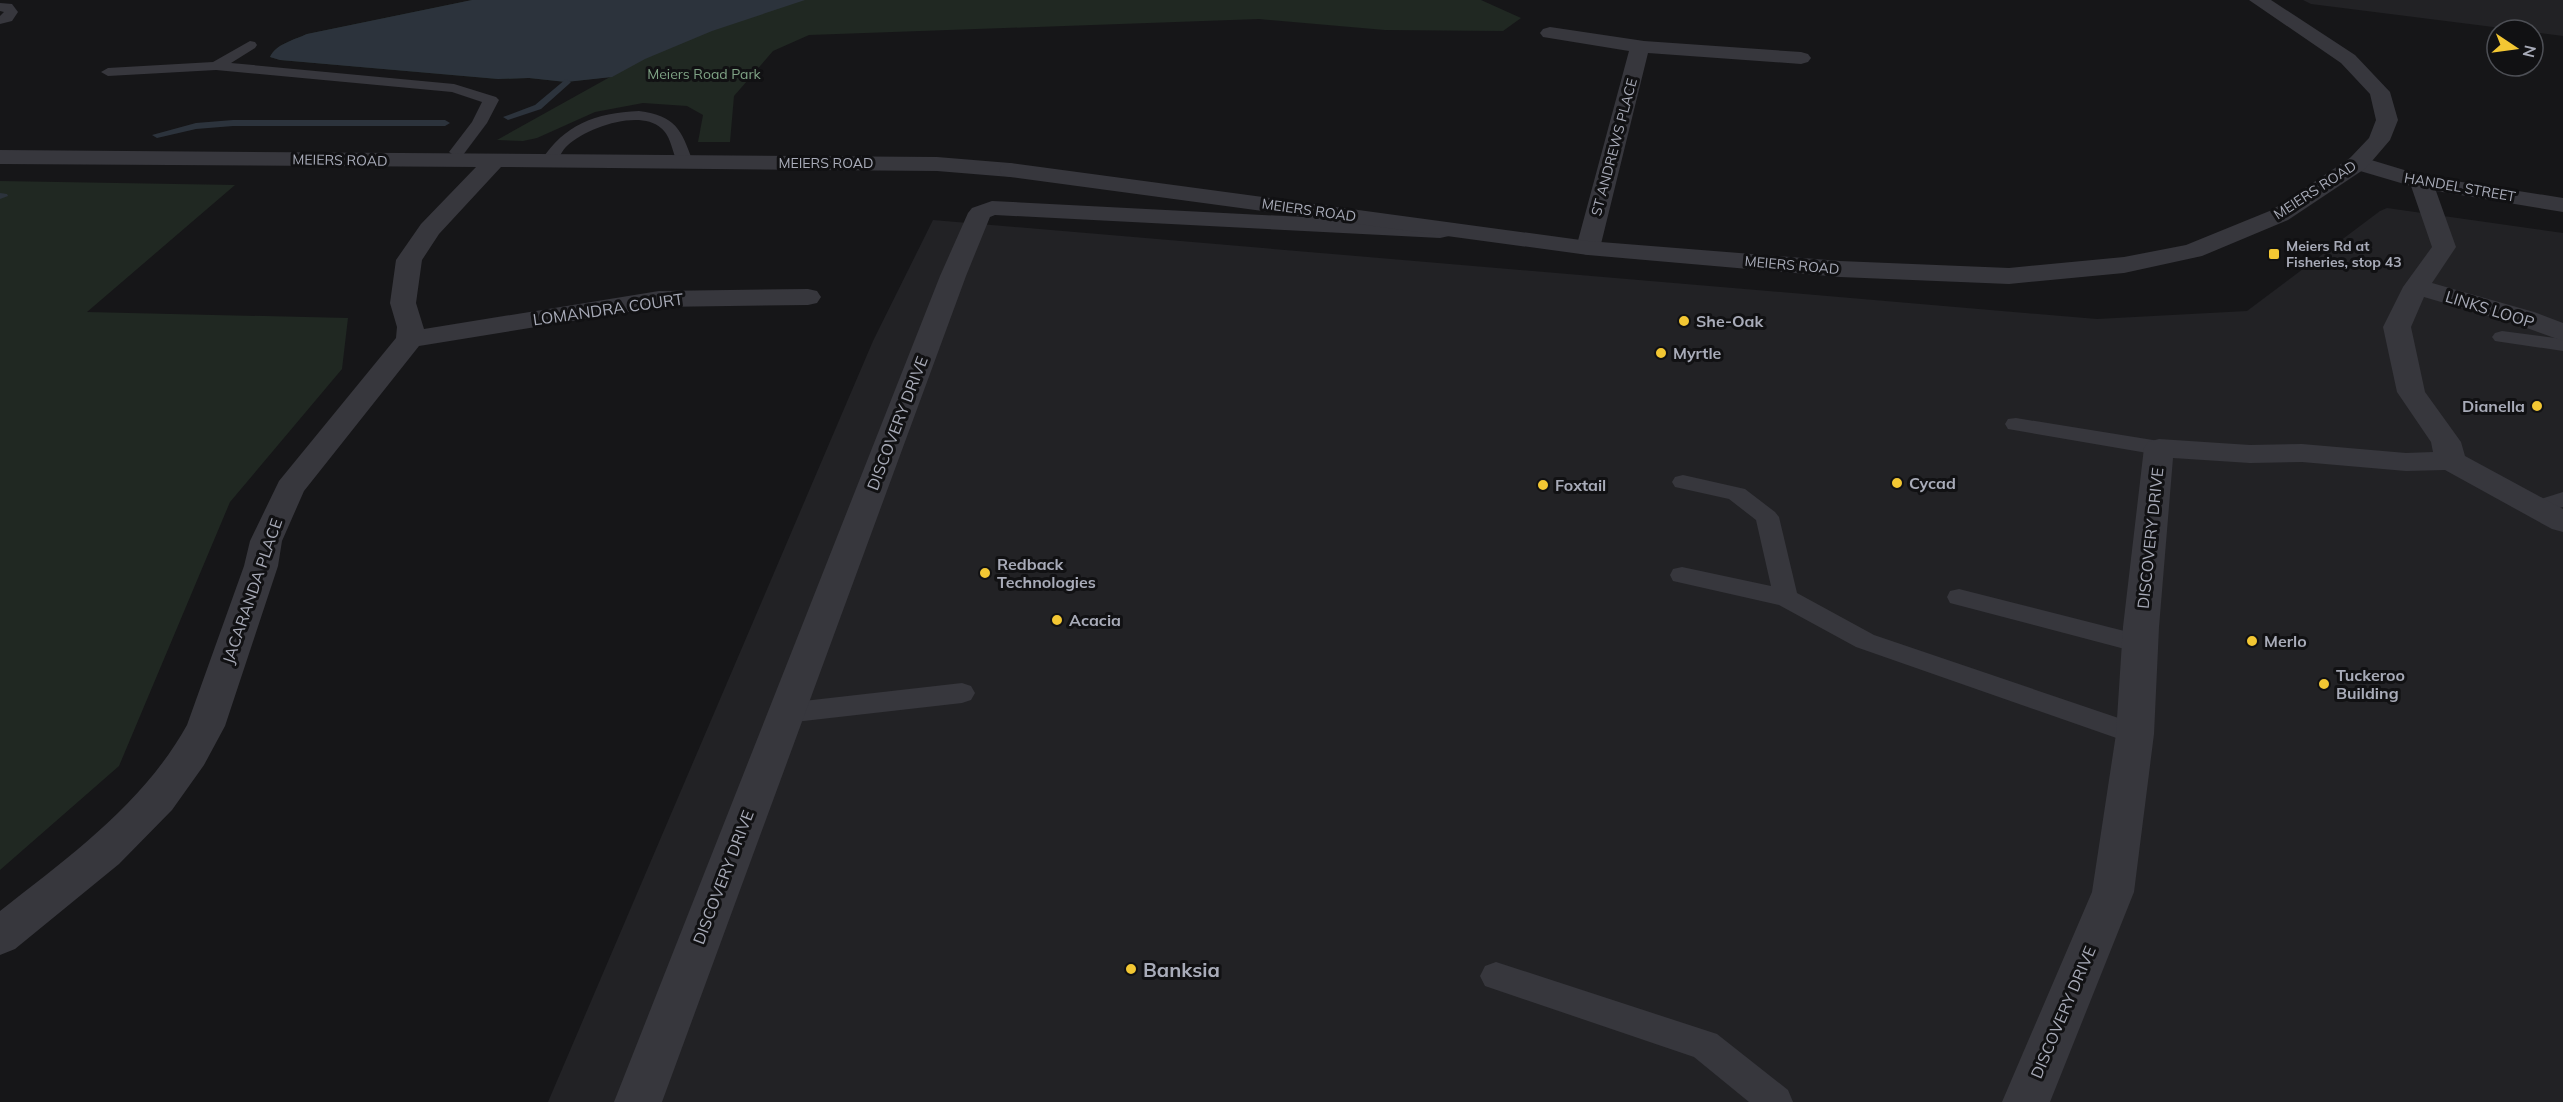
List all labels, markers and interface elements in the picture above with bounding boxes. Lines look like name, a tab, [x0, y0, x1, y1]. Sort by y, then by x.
north arrow	[2485, 18, 2545, 78]
text: N	[2519, 43, 2541, 60]
park label: Meiers Road Park	[647, 65, 762, 83]
street label: ST ANDREWS PLACE	[1587, 76, 1641, 218]
street label: MEIERS ROAD	[292, 150, 388, 170]
street label: MEIERS ROAD	[778, 154, 874, 172]
street label: MEIERS ROAD	[2270, 157, 2360, 223]
street label: HANDEL STREET	[2403, 168, 2518, 206]
street label: MEIERS ROAD	[1261, 194, 1357, 226]
place label: Meiers Rd at Fisheries, stop 43	[2286, 237, 2402, 271]
marker: Meiers Rd at Fisheries, stop 43	[2267, 247, 2281, 261]
street label: MEIERS ROAD	[1744, 252, 1840, 278]
street label: LINKS LOOP	[2443, 286, 2537, 332]
street label: LOMANDRA COURT	[531, 288, 685, 329]
place label: She-Oak	[1696, 311, 1764, 331]
marker: She-Oak	[1677, 314, 1691, 328]
place label: Myrtle	[1673, 343, 1722, 363]
marker: Myrtle	[1654, 346, 1668, 360]
street label: DISCOVERY DRIVE	[862, 353, 932, 493]
place label: Dianella	[2462, 396, 2525, 416]
marker: Dianella	[2530, 399, 2544, 413]
street label: DISCOVERY DRIVE	[2133, 466, 2167, 610]
place label: Cycad	[1909, 473, 1956, 493]
place label: Foxtail	[1555, 475, 1606, 495]
marker: Cycad	[1890, 476, 1904, 490]
marker: Foxtail	[1536, 478, 1550, 492]
street label: JACARANDA PLACE	[218, 516, 286, 666]
place label: Redback Technologies	[997, 554, 1096, 592]
marker: Redback Technologies	[978, 566, 992, 580]
place label: Acacia	[1069, 610, 1121, 630]
marker: Acacia	[1050, 613, 1064, 627]
place label: Merlo	[2264, 631, 2307, 651]
marker: Merlo	[2245, 634, 2259, 648]
place label: Tuckeroo Building	[2336, 665, 2405, 703]
marker: Tuckeroo Building	[2317, 677, 2331, 691]
street label: DISCOVERY DRIVE	[688, 807, 758, 947]
street label: DISCOVERY DRIVE	[2026, 943, 2100, 1081]
place label: Banksia	[1143, 957, 1220, 982]
marker: Banksia	[1124, 962, 1138, 976]

